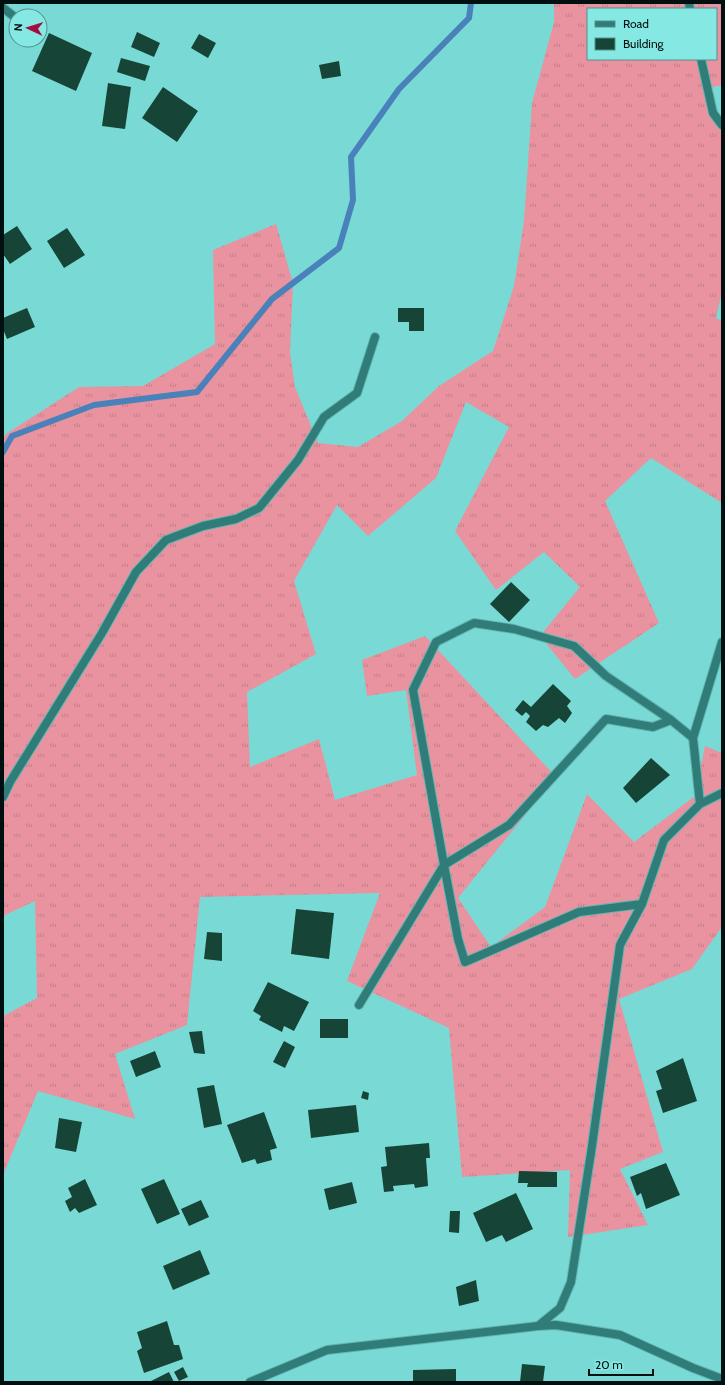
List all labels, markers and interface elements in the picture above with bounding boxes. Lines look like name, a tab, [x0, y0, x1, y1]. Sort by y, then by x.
north arrow	[8, 8, 48, 48]
legend	[587, 8, 717, 60]
text: Road	[623, 16, 649, 31]
text: N	[11, 23, 25, 32]
text: Building	[623, 36, 665, 51]
scale bar	[589, 1351, 653, 1377]
text: 20 m	[595, 1357, 623, 1372]

